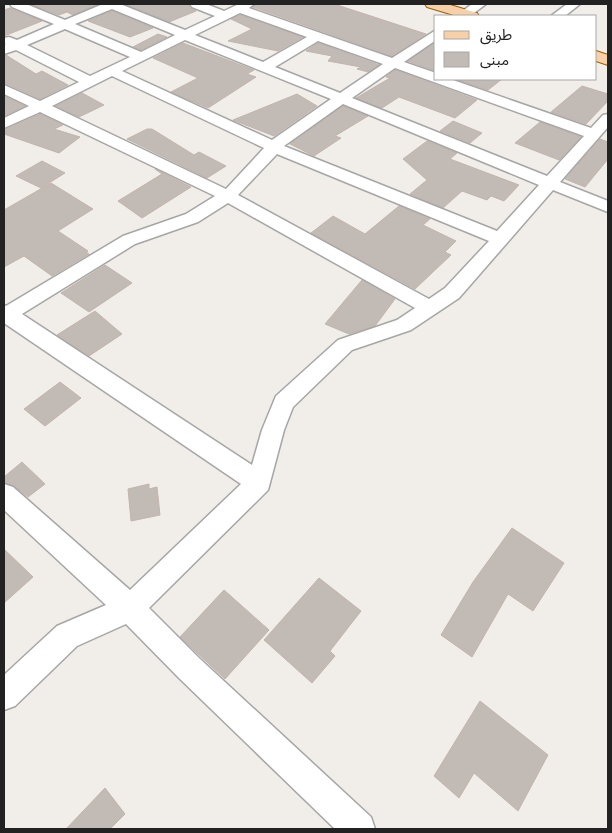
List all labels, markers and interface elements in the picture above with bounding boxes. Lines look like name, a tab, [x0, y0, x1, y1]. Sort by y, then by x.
legend	[434, 15, 597, 80]
text: طريق	[480, 25, 512, 46]
text: مبنى	[480, 50, 509, 71]

